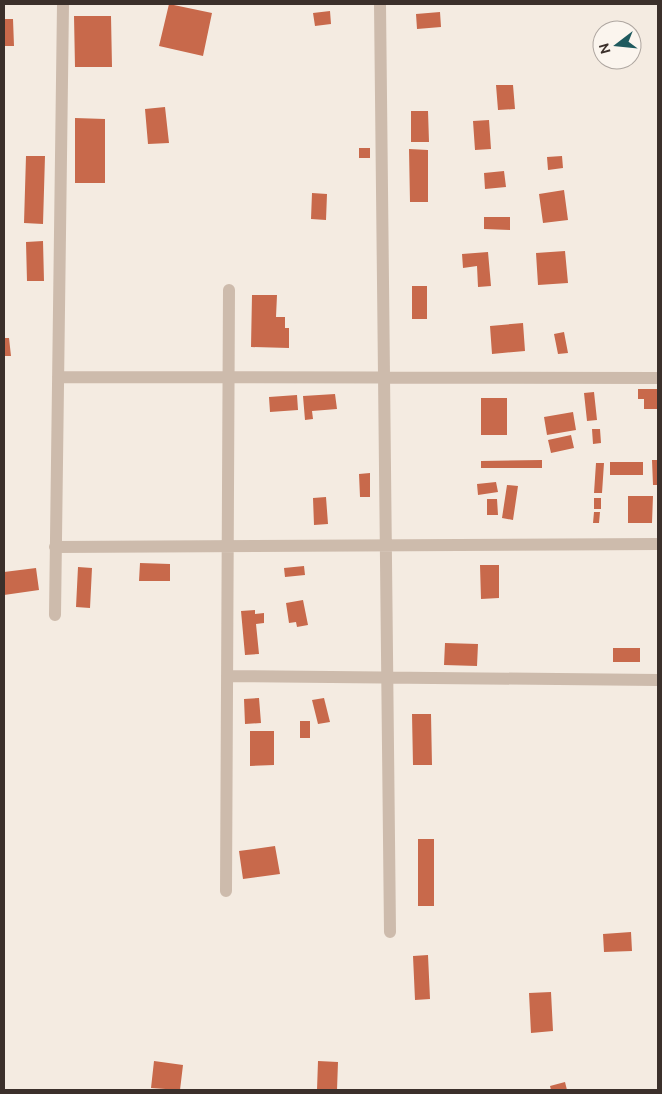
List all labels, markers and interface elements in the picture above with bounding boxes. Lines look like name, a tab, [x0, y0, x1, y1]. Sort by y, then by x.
north arrow	[592, 20, 642, 70]
text: N	[595, 41, 614, 56]

